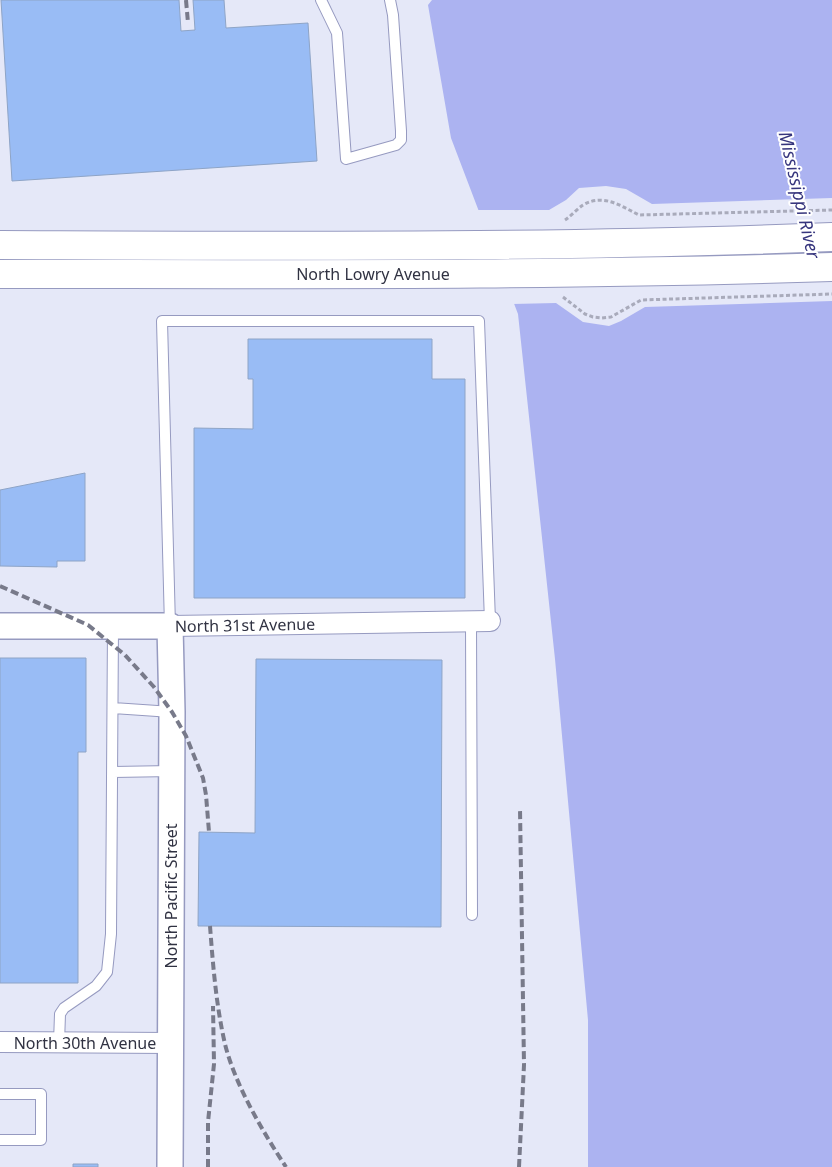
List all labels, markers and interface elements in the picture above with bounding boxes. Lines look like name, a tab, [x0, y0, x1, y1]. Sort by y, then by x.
water label: Mississippi River	[774, 129, 826, 262]
street label: North Lowry Avenue	[296, 263, 450, 285]
street label: North 31st Avenue	[175, 613, 315, 637]
street label: North Pacific Street	[160, 823, 182, 968]
street label: North 30th Avenue	[14, 1032, 156, 1054]

